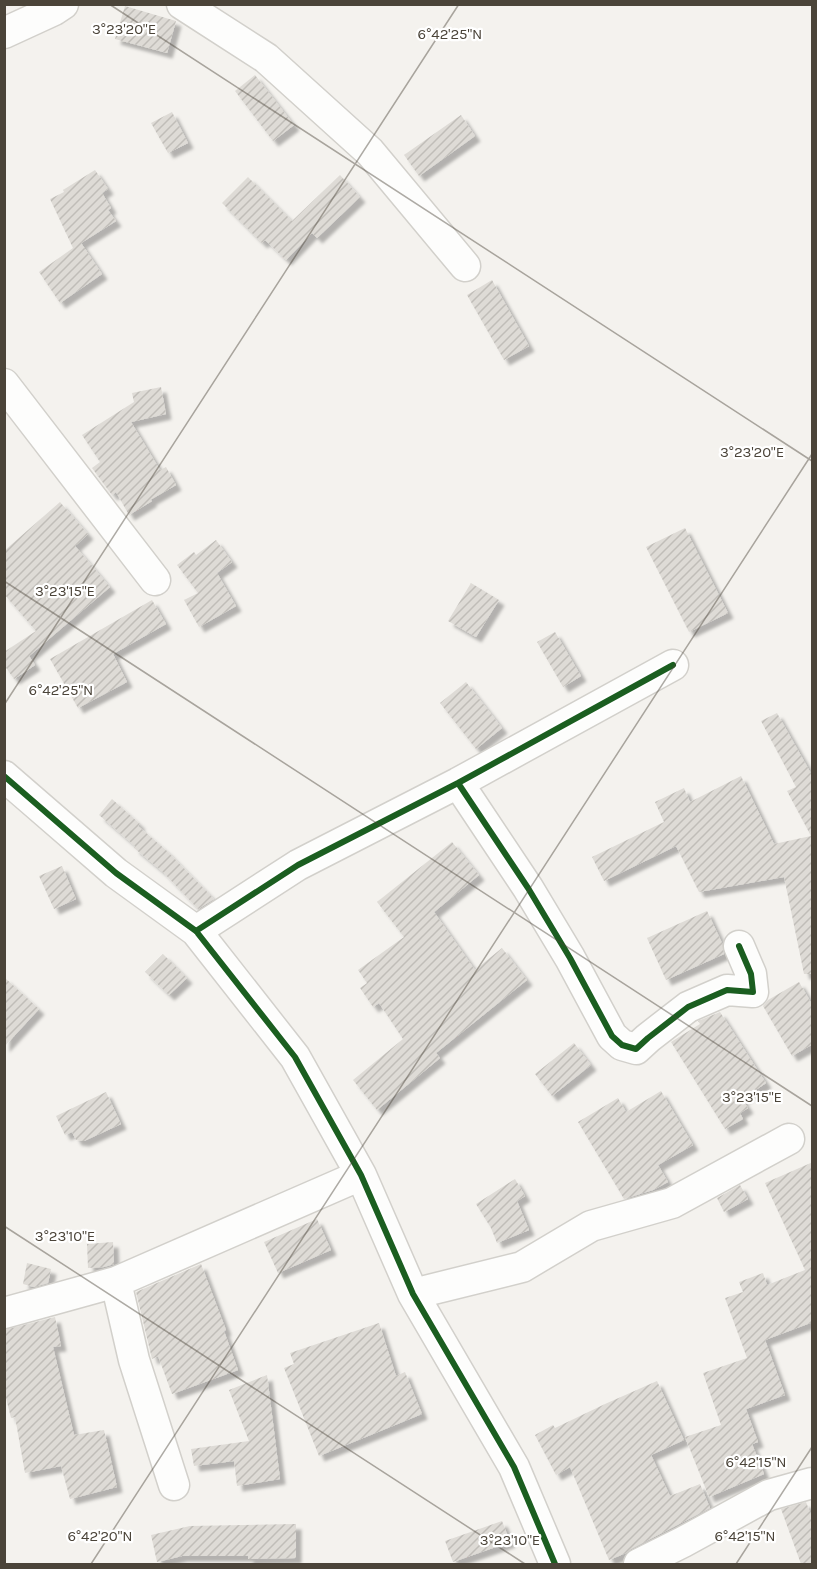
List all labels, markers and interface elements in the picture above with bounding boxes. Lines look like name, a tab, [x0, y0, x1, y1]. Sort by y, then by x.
text: 3°23'20"E	[92, 20, 156, 38]
text: 6°42'25"N	[418, 25, 482, 43]
text: 3°23'20"E	[720, 443, 784, 461]
text: 3°23'15"E	[35, 582, 95, 600]
text: 6°42'25"N	[29, 681, 93, 699]
text: 3°23'15"E	[722, 1088, 782, 1106]
text: 3°23'10"E	[35, 1227, 95, 1245]
text: 6°42'15"N	[725, 1453, 787, 1471]
text: 6°42'20"N	[67, 1527, 133, 1545]
text: 6°42'15"N	[714, 1527, 776, 1545]
text: 3°23'10"E	[480, 1531, 540, 1549]

